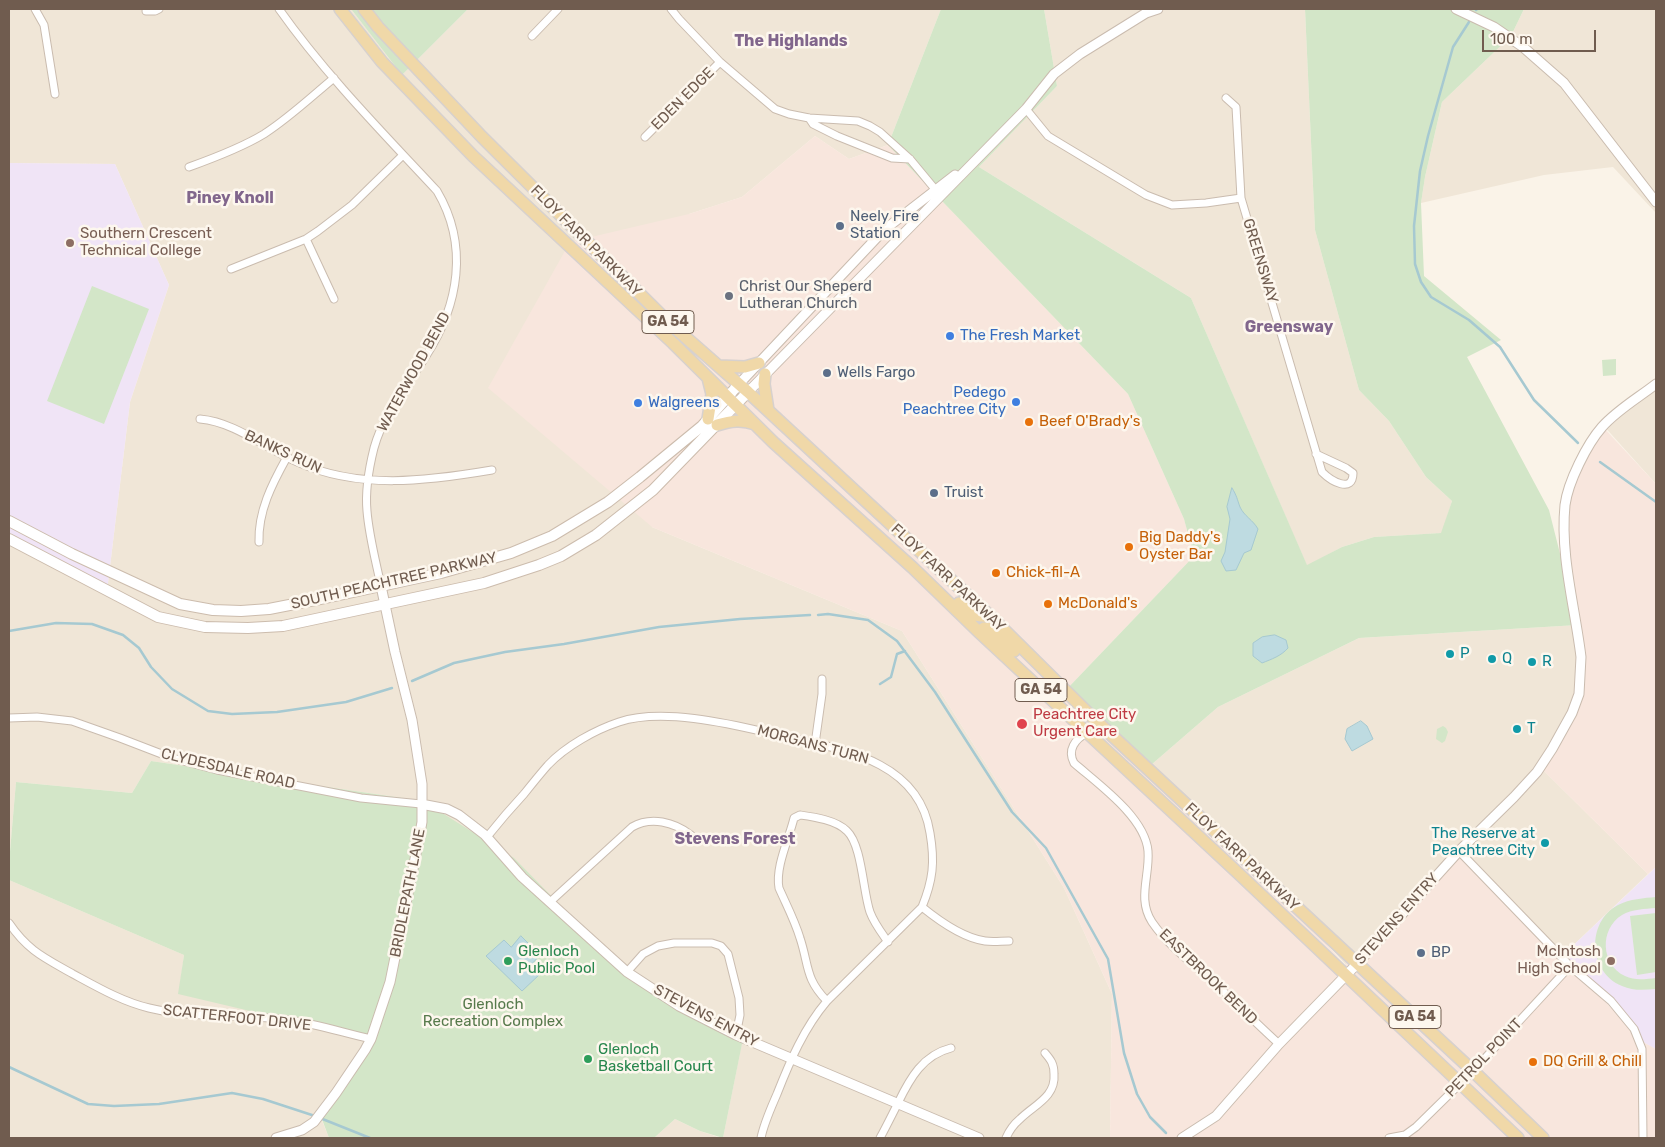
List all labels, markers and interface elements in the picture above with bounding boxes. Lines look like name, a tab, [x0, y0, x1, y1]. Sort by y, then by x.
scale bar	[1485, 20, 1599, 52]
text: 100 m	[1490, 30, 1532, 48]
district label: The Highlands	[734, 31, 848, 51]
street label: EDEN EDGE	[648, 64, 718, 134]
street label: FLOY FARR PARKWAY	[527, 182, 645, 300]
district label: Piney Knoll	[186, 188, 274, 208]
place label: Neely Fire Station	[850, 208, 919, 243]
street label: GREENSWAY	[1239, 216, 1281, 306]
marker: Neely Fire Station	[834, 220, 846, 232]
place label: Southern Crescent Technical College	[80, 225, 212, 260]
marker: Southern Crescent Technical College	[64, 237, 76, 249]
place label: Christ Our Sheperd Lutheran Church	[739, 278, 872, 313]
marker: Christ Our Sheperd Lutheran Church	[723, 290, 735, 302]
street label: WATERWOOD BEND	[374, 309, 454, 435]
road number: GA 54	[642, 311, 694, 334]
district label: Greensway	[1245, 317, 1333, 337]
place label: The Fresh Market	[960, 327, 1080, 345]
marker: The Fresh Market	[944, 330, 956, 342]
place label: Wells Fargo	[837, 364, 915, 382]
marker: Wells Fargo	[821, 367, 833, 379]
place label: Pedego Peachtree City	[903, 384, 1006, 419]
place label: Walgreens	[648, 394, 720, 412]
marker: Pedego Peachtree City	[1010, 396, 1022, 408]
marker: Walgreens	[632, 397, 644, 409]
place label: Beef O'Brady's	[1039, 413, 1140, 431]
marker: Beef O'Brady's	[1023, 416, 1035, 428]
street label: BANKS RUN	[242, 426, 324, 478]
place label: Truist	[944, 484, 983, 502]
marker: Truist	[928, 487, 940, 499]
street label: FLOY FARR PARKWAY	[887, 520, 1009, 636]
place label: Big Daddy's Oyster Bar	[1139, 529, 1221, 564]
marker: Big Daddy's Oyster Bar	[1123, 541, 1135, 553]
street label: SOUTH PEACHTREE PARKWAY	[289, 549, 499, 613]
place label: Chick-fil-A	[1006, 564, 1080, 582]
marker: Chick-fil-A	[990, 567, 1002, 579]
place label: McDonald's	[1058, 595, 1138, 613]
marker: McDonald's	[1042, 598, 1054, 610]
place label: P	[1460, 645, 1470, 663]
marker: P	[1444, 648, 1456, 660]
place label: Q	[1502, 650, 1512, 668]
marker: Q	[1486, 653, 1498, 665]
place label: R	[1542, 653, 1552, 671]
marker: R	[1526, 656, 1538, 668]
road number: GA 54	[1015, 678, 1067, 702]
place label: Peachtree City Urgent Care	[1033, 706, 1136, 741]
marker: Peachtree City Urgent Care	[1015, 717, 1029, 731]
place label: T	[1527, 720, 1536, 738]
street label: MORGANS TURN	[755, 721, 871, 769]
marker: T	[1511, 723, 1523, 735]
street label: CLYDESDALE ROAD	[159, 745, 297, 793]
street label: FLOY FARR PARKWAY	[1181, 799, 1303, 915]
place label: The Reserve at Peachtree City	[1431, 825, 1535, 860]
street label: BRIDLEPATH LANE	[387, 827, 429, 959]
district label: Stevens Forest	[675, 829, 795, 849]
marker: The Reserve at Peachtree City	[1539, 837, 1551, 849]
street label: STEVENS ENTRY	[1351, 870, 1443, 968]
street label: EASTBROOK BEND	[1155, 926, 1261, 1028]
place label: Glenloch Public Pool	[518, 943, 595, 978]
place label: McIntosh High School	[1517, 943, 1601, 978]
place label: BP	[1431, 944, 1451, 962]
marker: BP	[1415, 947, 1427, 959]
marker: Glenloch Public Pool	[502, 955, 514, 967]
marker: McIntosh High School	[1605, 955, 1617, 967]
street label: STEVENS ENTRY	[650, 981, 762, 1051]
park label: Glenloch Recreation Complex	[423, 996, 563, 1031]
street label: SCATTERFOOT DRIVE	[162, 1001, 312, 1035]
road number: GA 54	[1389, 1006, 1441, 1028]
street label: PETROL POINT	[1442, 1015, 1526, 1101]
place label: Glenloch Basketball Court	[598, 1041, 713, 1076]
marker: Glenloch Basketball Court	[582, 1053, 594, 1065]
place label: DQ Grill & Chill	[1543, 1053, 1642, 1071]
marker: DQ Grill & Chill	[1527, 1056, 1539, 1068]

